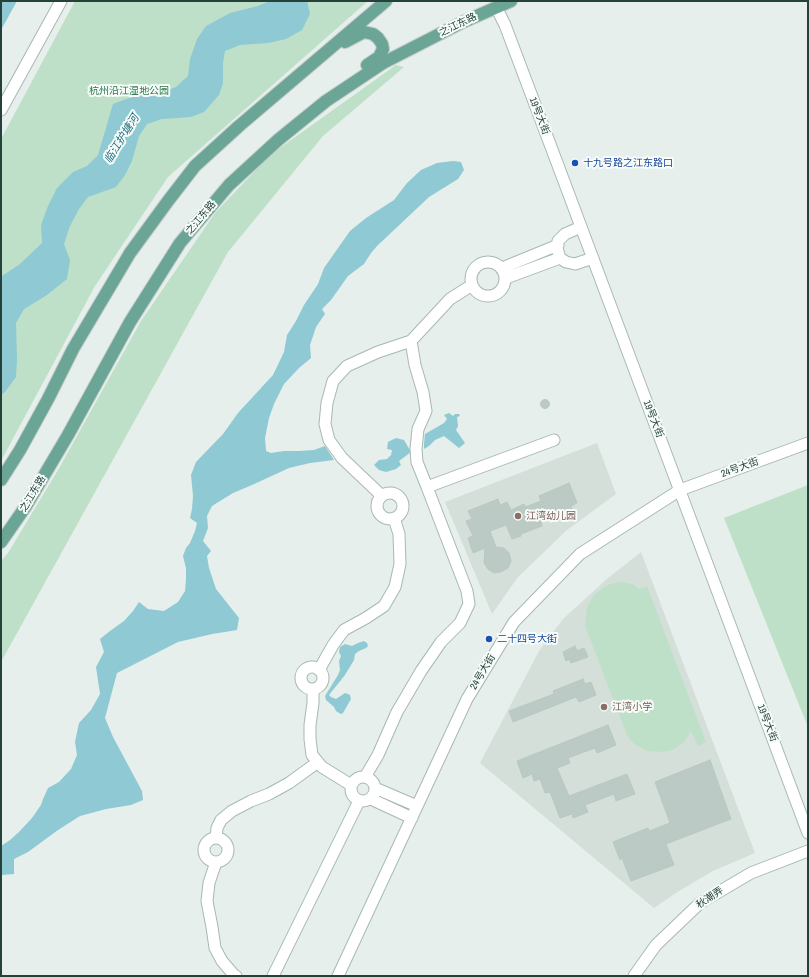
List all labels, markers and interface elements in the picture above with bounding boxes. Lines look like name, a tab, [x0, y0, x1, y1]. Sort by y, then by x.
street label: 之江东路	[437, 11, 479, 39]
park label: 杭州沿江湿地公园	[89, 85, 169, 97]
street label: 19号大街	[526, 96, 552, 136]
water label: 临江护塘河	[102, 112, 142, 166]
place label: 十九号路之江东路口	[583, 157, 673, 169]
marker: 十九号路之江东路口	[570, 158, 580, 168]
street label: 之江东路	[184, 199, 218, 237]
street label: 19号大街	[640, 399, 666, 439]
street label: 24号大街	[720, 456, 760, 480]
street label: 之江东路	[18, 474, 48, 514]
place label: 江湾幼儿园	[526, 510, 576, 522]
marker: 江湾幼儿园	[513, 511, 523, 521]
place label: 二十四号大街	[497, 633, 557, 645]
marker: 二十四号大街	[484, 634, 494, 644]
street label: 24号大街	[468, 652, 498, 692]
place label: 江湾小学	[612, 701, 652, 713]
marker: 江湾小学	[599, 702, 609, 712]
street label: 19号大街	[754, 703, 780, 743]
street label: 秋潮弄	[694, 885, 726, 911]

